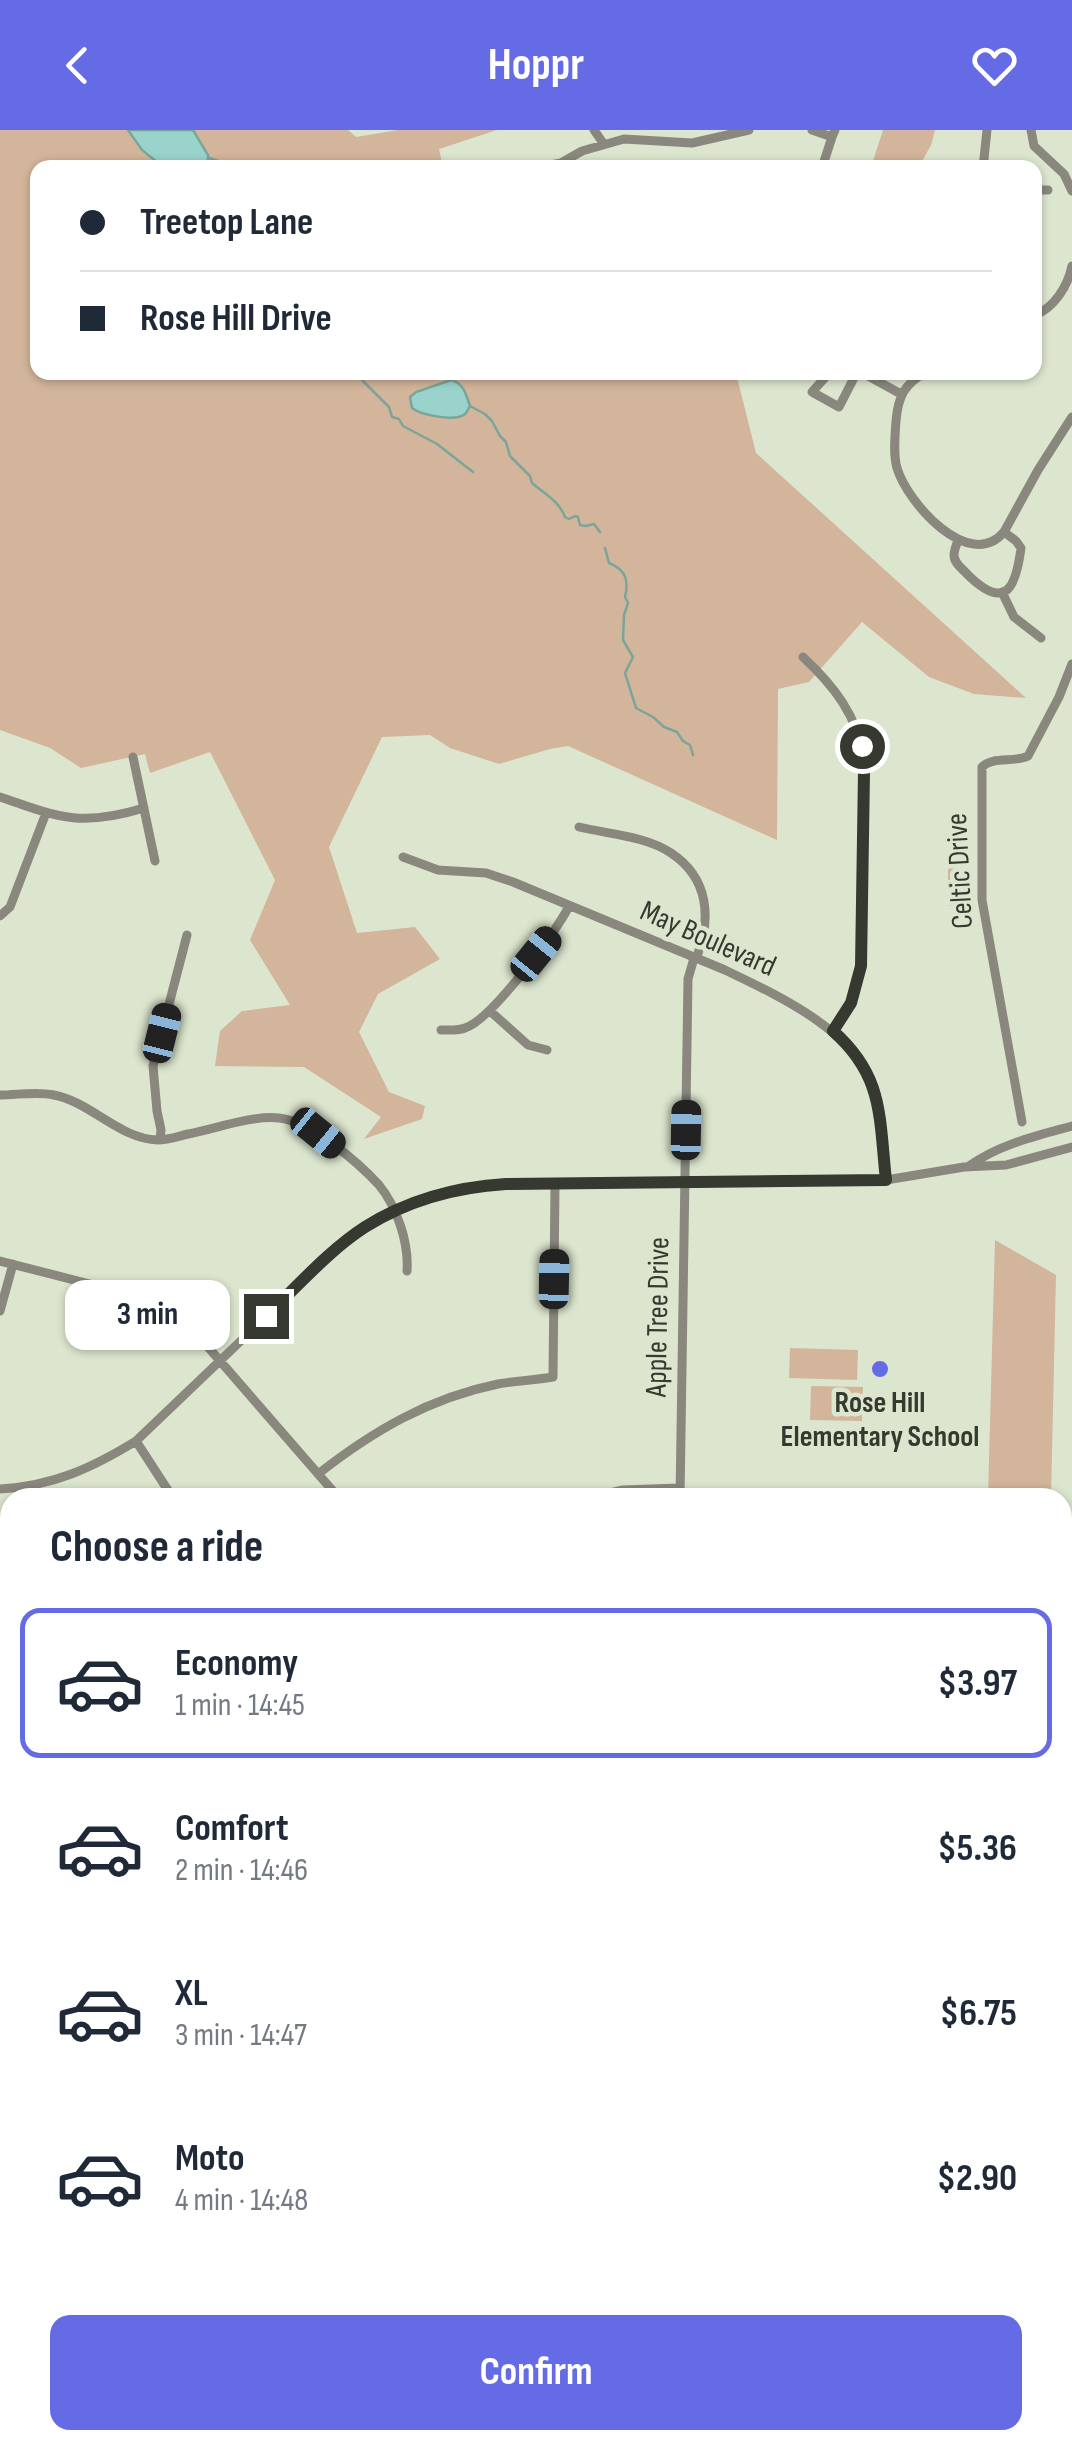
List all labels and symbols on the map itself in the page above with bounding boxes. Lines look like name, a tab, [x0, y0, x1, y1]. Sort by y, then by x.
route start	[840, 724, 885, 769]
street label: Celtic Drive	[939, 812, 981, 930]
street label: May Boulevard	[635, 893, 781, 985]
car	[505, 921, 567, 987]
car	[140, 1000, 184, 1066]
car	[670, 1100, 702, 1160]
car	[285, 1102, 351, 1164]
street label: Apple Tree Drive	[639, 1237, 677, 1398]
car	[538, 1249, 570, 1309]
callout: 3 min	[66, 1281, 231, 1351]
route end	[244, 1294, 289, 1339]
marker: Rose Hill Elementary School	[869, 1358, 891, 1380]
place label: Rose Hill Elementary School	[781, 1385, 979, 1455]

